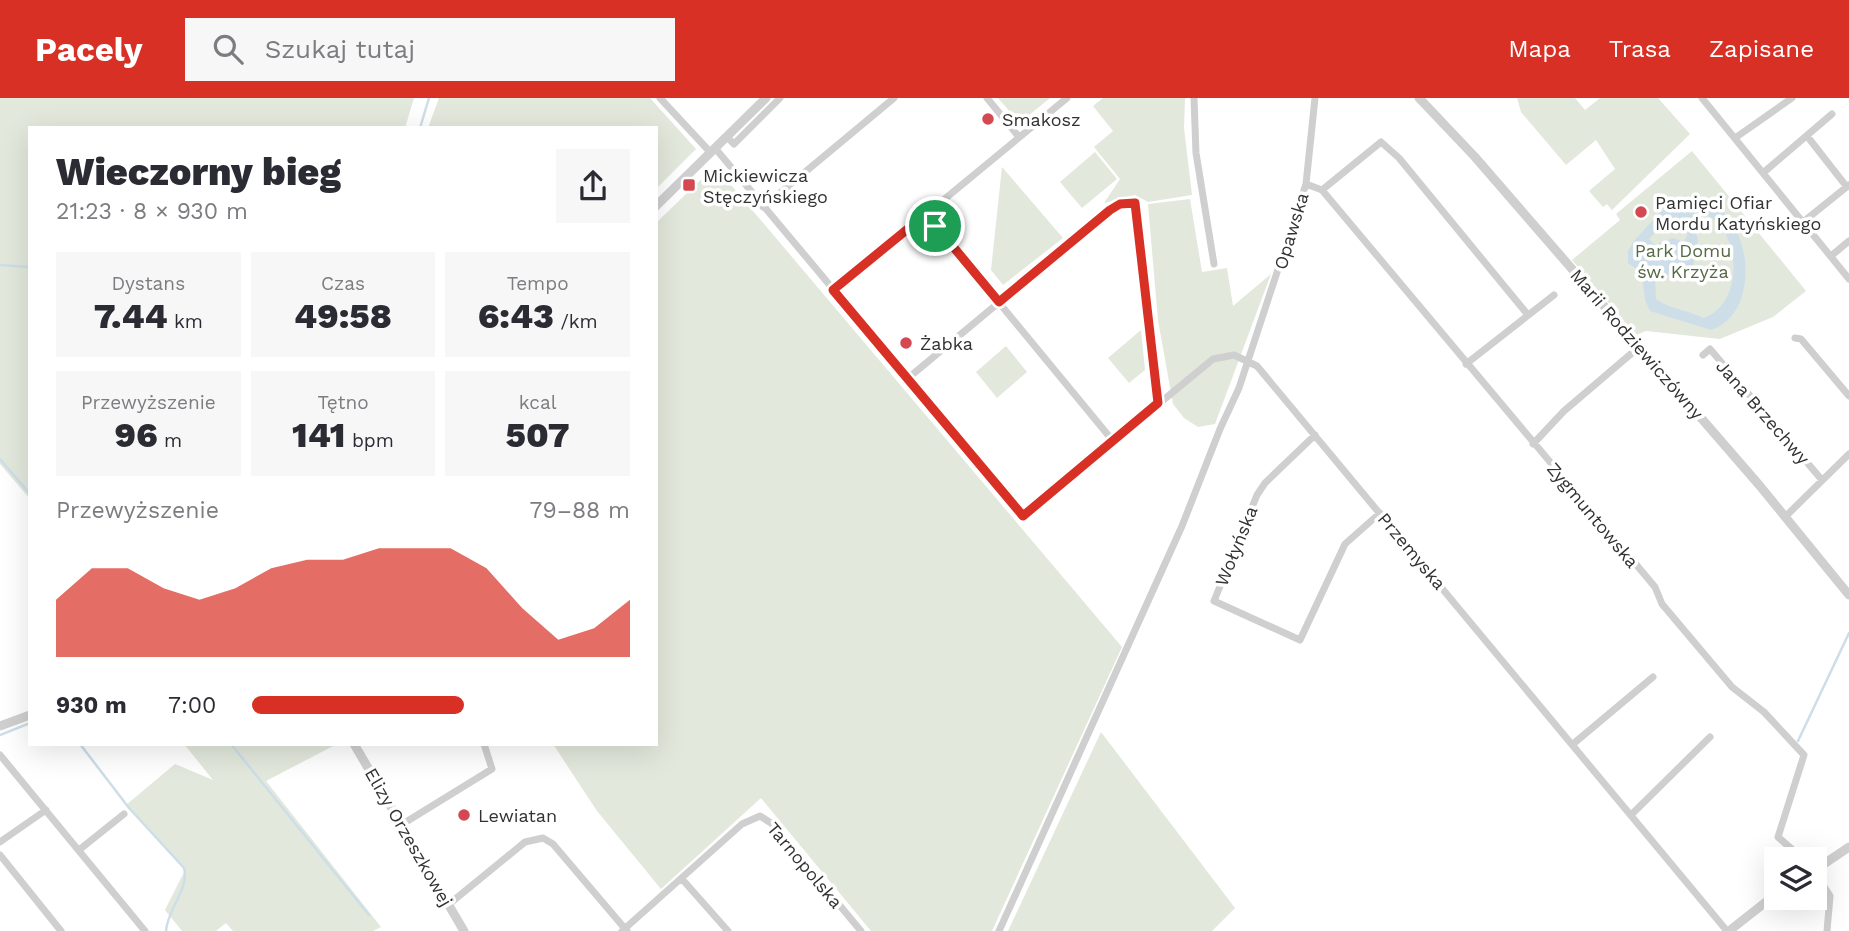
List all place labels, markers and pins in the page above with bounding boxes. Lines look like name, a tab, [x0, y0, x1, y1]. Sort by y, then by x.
place label: Smakosz	[1002, 109, 1081, 130]
marker: Smakosz	[980, 111, 996, 127]
place label: Mickiewicza Stęczyńskiego	[703, 165, 828, 207]
marker: Mickiewicza Stęczyńskiego	[681, 177, 697, 193]
place label: Pamięci Ofiar Mordu Katyńskiego	[1655, 192, 1821, 234]
pin	[905, 196, 965, 256]
marker: Pamięci Ofiar Mordu Katyńskiego	[1633, 204, 1649, 220]
place label: Żabka	[920, 333, 973, 354]
marker: Żabka	[898, 335, 914, 351]
place label: Lewiatan	[478, 805, 557, 826]
marker: Lewiatan	[456, 807, 472, 823]

